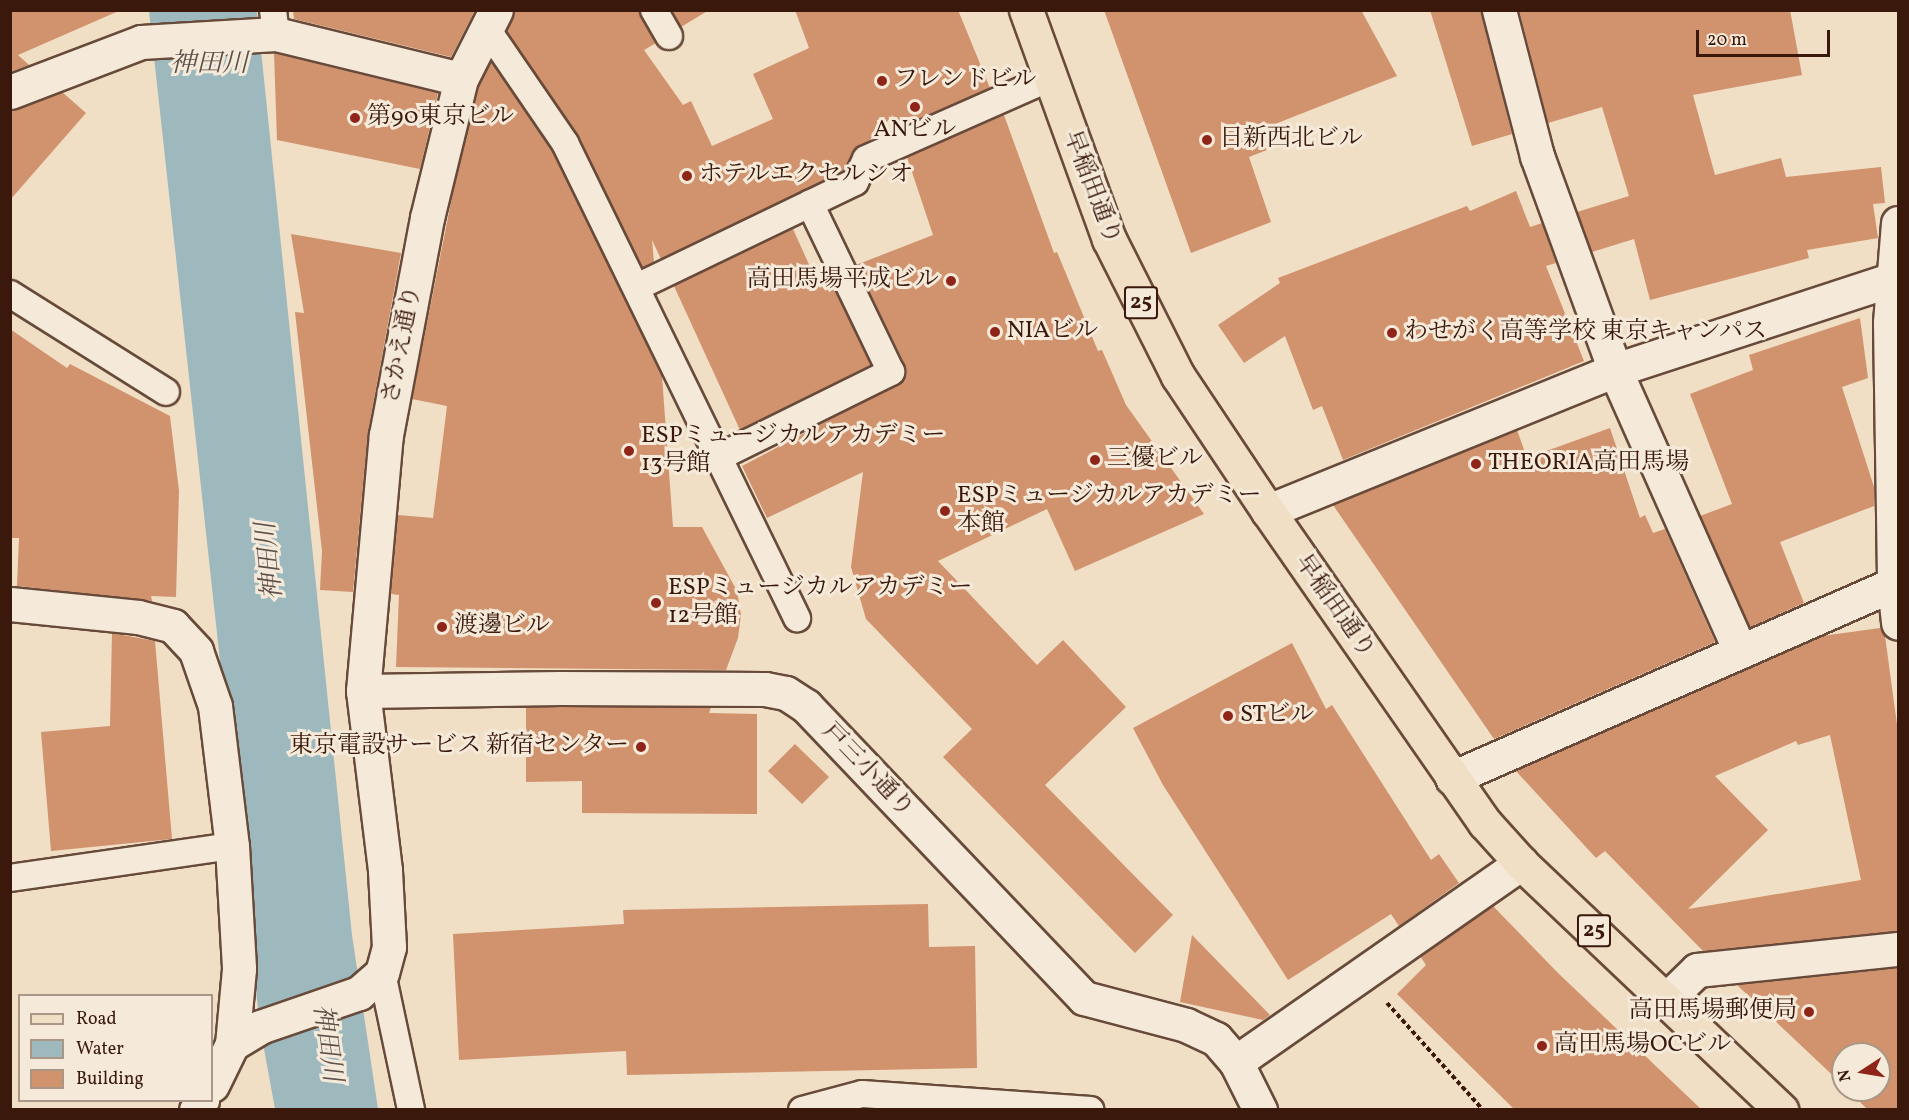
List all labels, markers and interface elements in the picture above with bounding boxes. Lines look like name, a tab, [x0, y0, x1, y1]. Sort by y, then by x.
scale bar	[1699, 18, 1832, 56]
text: 20 m	[1707, 28, 1747, 53]
water label: 神田川	[170, 49, 248, 81]
place label: フレンドビル	[894, 67, 1038, 95]
marker: フレンドビル	[875, 74, 889, 88]
marker: ANビル	[908, 100, 922, 114]
place label: 第90東京ビル	[367, 104, 514, 132]
marker: 第90東京ビル	[348, 111, 362, 125]
place label: ANビル	[874, 117, 956, 145]
place label: 日新西北ビル	[1219, 126, 1363, 154]
street label: 早稲田通り	[1056, 127, 1126, 249]
marker: 日新西北ビル	[1200, 133, 1214, 147]
place label: ホテルエクセルシオ	[699, 162, 915, 190]
marker: ホテルエクセルシオ	[680, 169, 694, 183]
place label: 高田馬場平成ビル	[747, 267, 939, 295]
marker: 高田馬場平成ビル	[944, 274, 958, 288]
street label: さかえ通り	[377, 283, 429, 407]
road number: 25	[1123, 284, 1159, 322]
place label: NIAビル	[1007, 318, 1098, 346]
place label: わせがく高等学校 東京キャンパス	[1404, 319, 1769, 347]
marker: NIAビル	[988, 325, 1002, 339]
marker: わせがく高等学校 東京キャンパス	[1385, 326, 1399, 340]
place label: ESPミュージカルアカデミー 13号館	[641, 423, 947, 479]
marker: ESPミュージカルアカデミー 13号館	[622, 444, 636, 458]
place label: 三優ビル	[1107, 446, 1203, 474]
place label: THEORIA高田馬場	[1488, 450, 1689, 478]
marker: 三優ビル	[1088, 453, 1102, 467]
marker: THEORIA高田馬場	[1469, 457, 1483, 471]
place label: ESPミュージカルアカデミー 本館	[957, 483, 1263, 539]
marker: ESPミュージカルアカデミー 本館	[938, 504, 952, 518]
water label: 神田川	[251, 521, 291, 601]
street label: 早稲田通り	[1288, 550, 1380, 664]
place label: ESPミュージカルアカデミー 12号館	[668, 575, 974, 631]
marker: ESPミュージカルアカデミー 12号館	[649, 596, 663, 610]
place label: 渡邊ビル	[454, 613, 550, 641]
marker: 渡邊ビル	[435, 620, 449, 634]
place label: STビル	[1240, 702, 1314, 730]
marker: STビル	[1221, 709, 1235, 723]
street label: 戸三小通り	[815, 718, 919, 824]
place label: 東京電設サービス 新宿センター	[288, 733, 629, 761]
marker: 東京電設サービス 新宿センター	[634, 740, 648, 754]
road number: 25	[1576, 912, 1612, 950]
legend	[18, 994, 213, 1102]
place label: 高田馬場郵便局	[1629, 998, 1797, 1026]
water label: 神田川	[305, 1002, 347, 1084]
marker: 高田馬場郵便局	[1802, 1005, 1816, 1019]
text: Road	[76, 1007, 117, 1032]
place label: 高田馬場OCビル	[1554, 1032, 1731, 1060]
text: Water	[76, 1037, 124, 1062]
marker: 高田馬場OCビル	[1535, 1039, 1549, 1053]
north arrow	[1831, 1042, 1891, 1102]
text: Building	[76, 1067, 144, 1092]
text: N	[1833, 1067, 1857, 1083]

